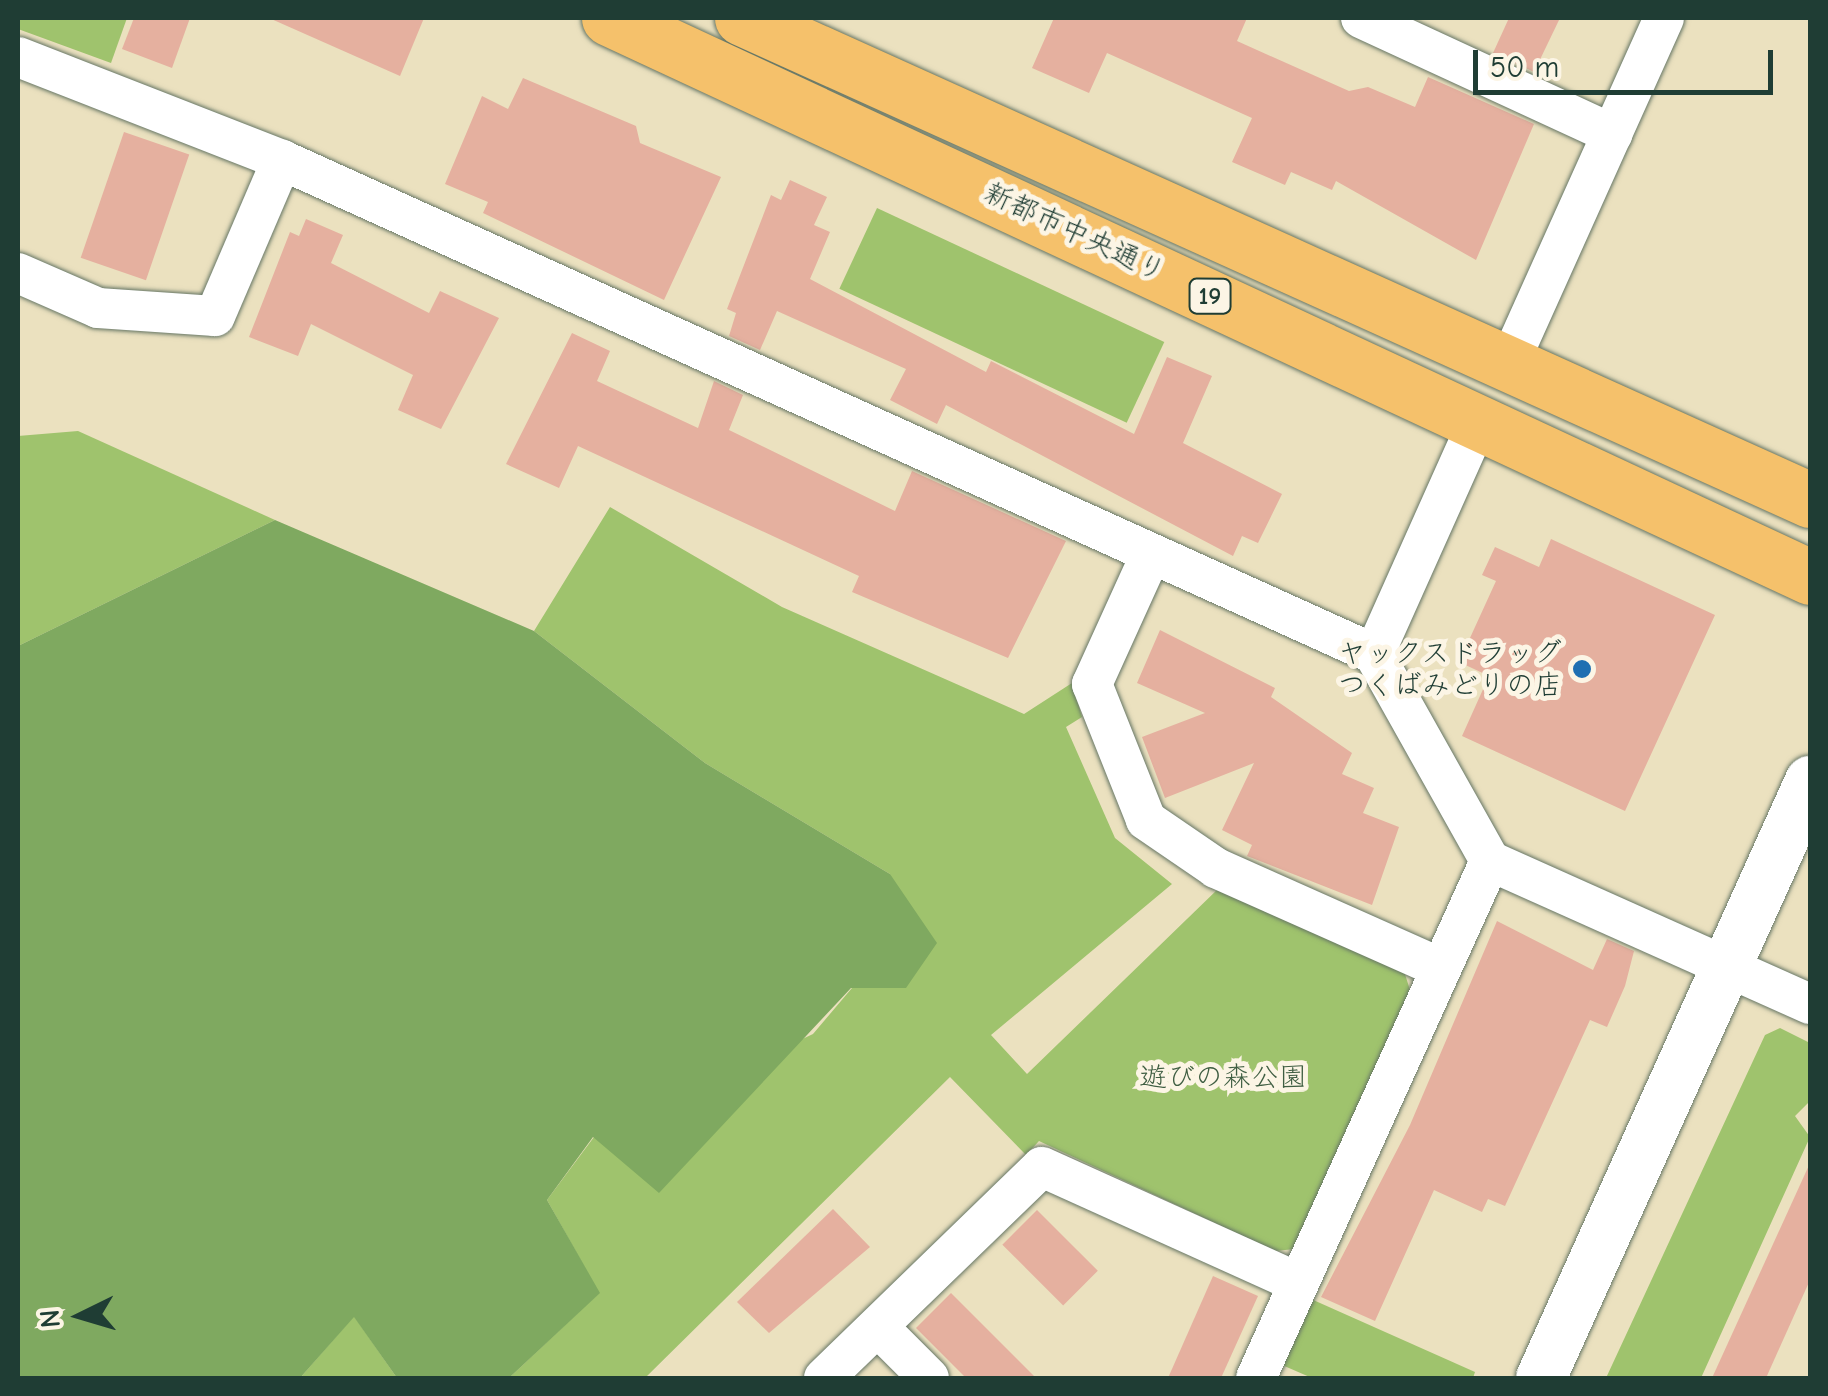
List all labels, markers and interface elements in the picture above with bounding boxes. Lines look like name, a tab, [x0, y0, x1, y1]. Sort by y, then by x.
scale bar	[1478, 30, 1778, 92]
text: 50 m	[1490, 50, 1559, 85]
street label: 新都市中央通り	[979, 175, 1171, 289]
road number: 19	[1188, 276, 1232, 316]
place label: ヤックスドラッグ つくばみどりの店	[1338, 636, 1562, 702]
marker: ヤックスドラッグ つくばみどりの店	[1571, 658, 1593, 680]
park label: 遊びの森公園	[1139, 1060, 1307, 1094]
north arrow	[30, 1266, 130, 1366]
text: N	[33, 1308, 67, 1329]

